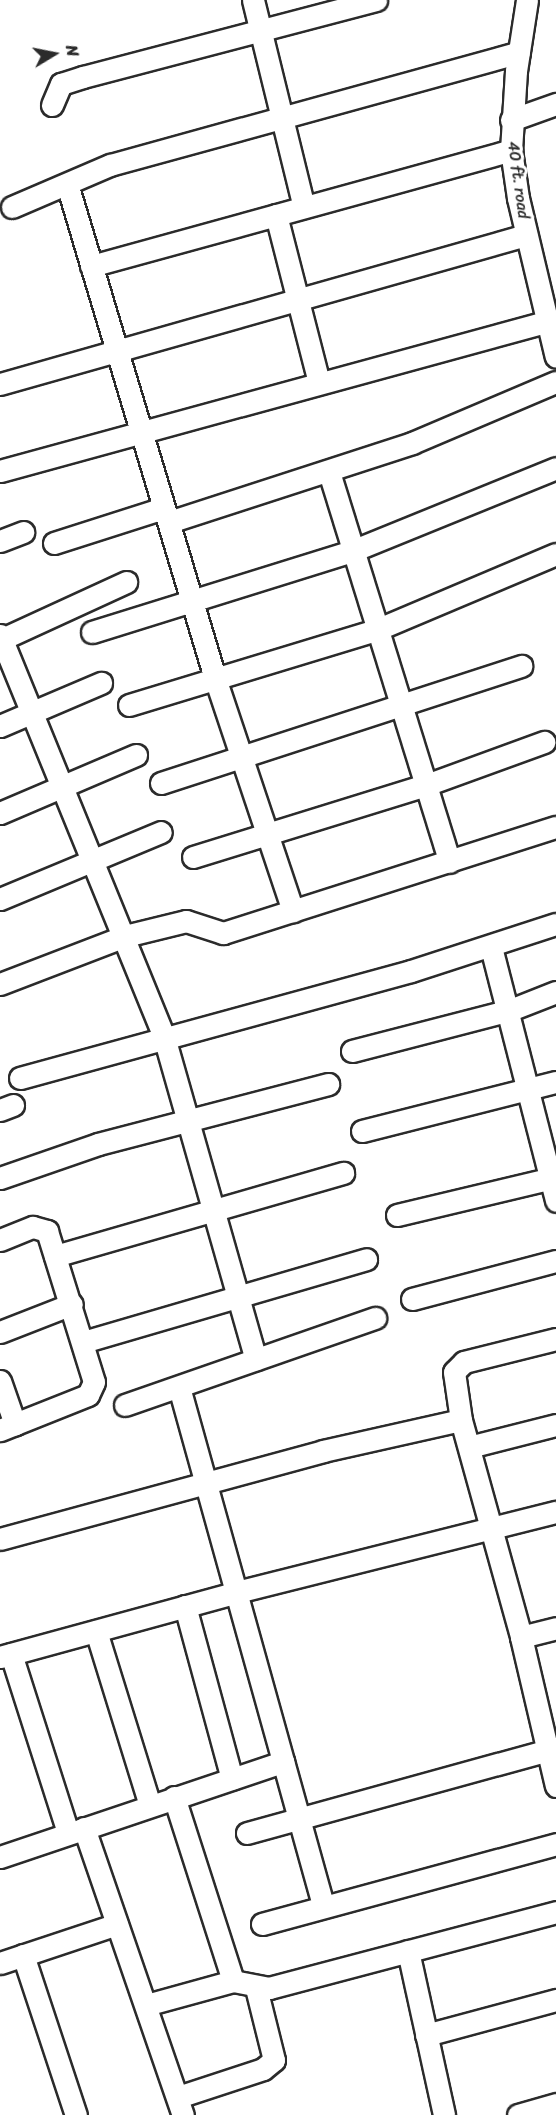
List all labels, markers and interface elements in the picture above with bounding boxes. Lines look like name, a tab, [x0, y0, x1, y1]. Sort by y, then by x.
north arrow	[24, 24, 84, 84]
text: N	[57, 43, 87, 59]
street label: 40 ft. road	[503, 140, 533, 220]

